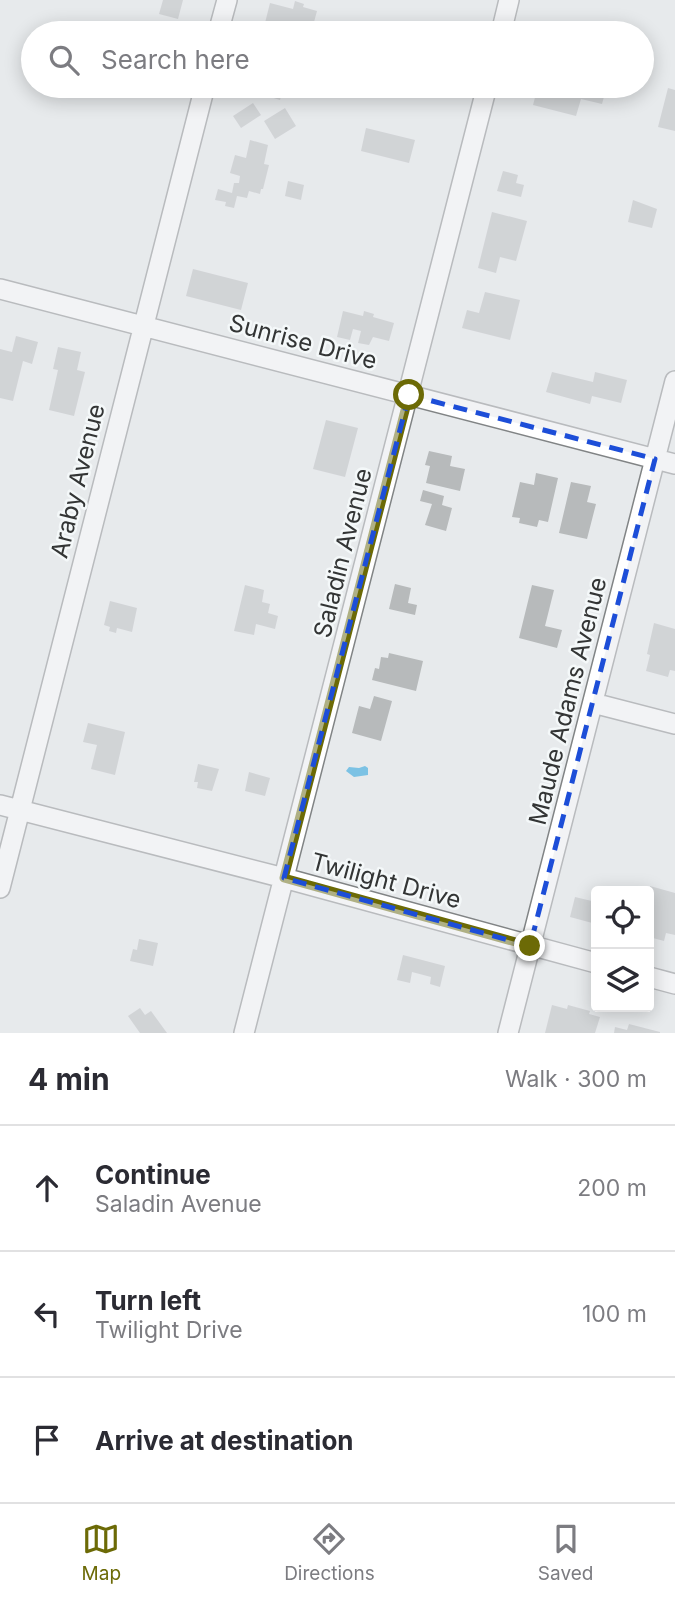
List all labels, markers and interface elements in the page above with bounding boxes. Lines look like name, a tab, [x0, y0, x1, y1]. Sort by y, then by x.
search box	[21, 21, 654, 98]
icon: search	[45, 41, 83, 79]
text: Search here	[101, 44, 250, 75]
street label: Sunrise Drive	[226, 308, 380, 375]
route start	[393, 379, 424, 410]
street label: Araby Avenue	[44, 401, 111, 561]
street label: Saladin Avenue	[307, 465, 378, 641]
street label: Maude Adams Avenue	[523, 574, 612, 828]
street label: Twilight Drive	[308, 847, 464, 914]
map controls	[591, 886, 654, 1012]
button: locate	[591, 886, 654, 949]
route end	[514, 930, 545, 961]
button: layers	[591, 949, 654, 1012]
text: 4 min	[28, 1061, 110, 1097]
text: Walk · 300 m	[505, 1065, 647, 1093]
text: Continue	[95, 1159, 211, 1190]
icon: ahead	[28, 1169, 66, 1207]
text: 200 m	[577, 1174, 647, 1202]
text: Saladin Avenue	[95, 1190, 262, 1218]
text: Turn left	[95, 1285, 201, 1316]
icon: left	[28, 1295, 66, 1333]
text: 100 m	[582, 1300, 647, 1328]
text: Twilight Drive	[95, 1316, 243, 1344]
icon: arrive	[28, 1421, 66, 1459]
text: Arrive at destination	[95, 1425, 354, 1456]
tab: Map	[82, 1520, 121, 1585]
tab: Directions	[284, 1520, 375, 1585]
tab: Saved	[538, 1520, 593, 1585]

